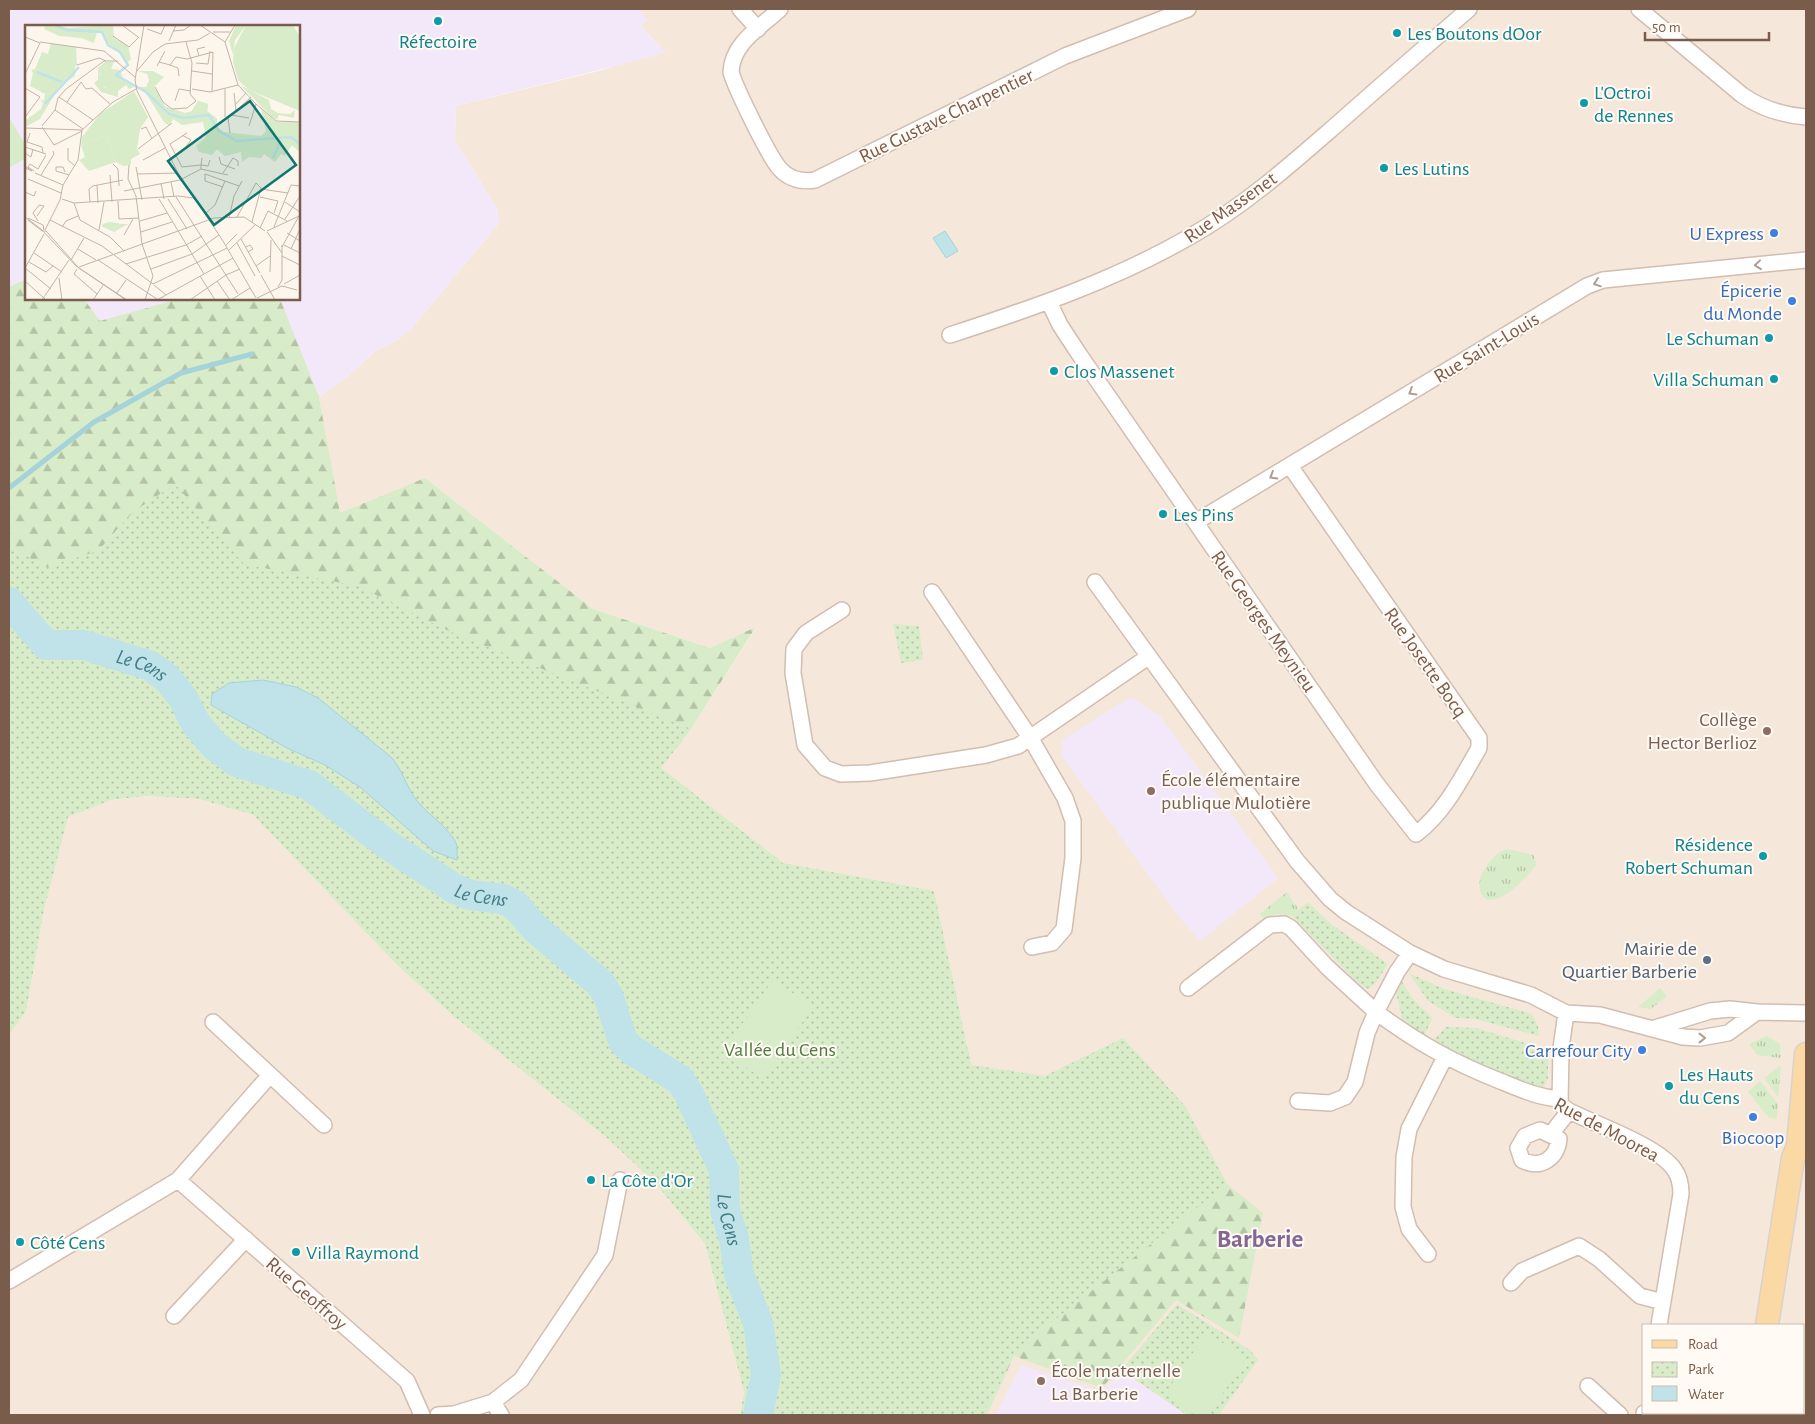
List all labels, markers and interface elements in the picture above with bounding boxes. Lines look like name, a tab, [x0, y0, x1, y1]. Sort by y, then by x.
scale bar	[1645, 10, 1769, 42]
marker: Réfectoire	[432, 15, 444, 27]
text: 50 m	[1652, 20, 1681, 35]
place label: Les Boutons dOor	[1407, 24, 1542, 44]
inset map	[25, 25, 300, 300]
marker: Les Boutons dOor	[1391, 27, 1403, 39]
place label: Réfectoire	[399, 32, 477, 52]
street label: Rue Gustave Charpentier	[856, 65, 1037, 167]
place label: L'Octroi de Rennes	[1594, 83, 1674, 126]
marker: L'Octroi de Rennes	[1578, 97, 1590, 109]
place label: Les Lutins	[1394, 159, 1469, 179]
marker: Les Lutins	[1378, 162, 1390, 174]
street label: Rue Massenet	[1181, 168, 1281, 247]
place label: U Express	[1689, 224, 1764, 244]
marker: U Express	[1768, 227, 1780, 239]
one-way arrow	[1753, 259, 1761, 270]
one-way arrow	[1593, 277, 1601, 287]
place label: Épicerie du Monde	[1703, 280, 1782, 324]
marker: Épicerie du Monde	[1786, 295, 1798, 307]
street label: Rue Saint-Louis	[1430, 309, 1543, 387]
place label: Le Schuman	[1666, 329, 1759, 349]
marker: Le Schuman	[1763, 332, 1775, 344]
place label: Clos Massenet	[1064, 362, 1175, 382]
marker: Clos Massenet	[1048, 365, 1060, 377]
place label: Villa Schuman	[1653, 370, 1764, 390]
marker: Villa Schuman	[1768, 373, 1780, 385]
one-way arrow	[1408, 386, 1417, 396]
one-way arrow	[1269, 470, 1278, 480]
place label: Les Pins	[1173, 505, 1234, 525]
marker: Les Pins	[1157, 508, 1169, 520]
street label: Rue Georges Meynieu	[1207, 547, 1319, 696]
street label: Rue Josette Bocq	[1380, 604, 1470, 721]
water label: Le Cens	[114, 646, 172, 686]
place label: Collège Hector Berlioz	[1648, 710, 1757, 753]
marker: Collège Hector Berlioz	[1761, 725, 1773, 737]
place label: École élémentaire publique Mulotière	[1161, 769, 1311, 813]
marker: École élémentaire publique Mulotière	[1145, 785, 1157, 797]
place label: Résidence Robert Schuman	[1625, 835, 1753, 878]
marker: Résidence Robert Schuman	[1757, 850, 1769, 862]
water label: Le Cens	[451, 880, 512, 911]
place label: Mairie de Quartier Barberie	[1562, 939, 1697, 982]
marker: Mairie de Quartier Barberie	[1701, 954, 1713, 966]
one-way arrow	[1698, 1033, 1706, 1043]
park label: Vallée du Cens	[724, 1040, 836, 1060]
place label: Carrefour City	[1525, 1041, 1632, 1061]
marker: Carrefour City	[1636, 1044, 1648, 1056]
place label: Les Hauts du Cens	[1679, 1065, 1753, 1108]
marker: Les Hauts du Cens	[1663, 1080, 1675, 1092]
street label: Rue de Moorea	[1551, 1094, 1662, 1166]
marker: Biocoop	[1747, 1111, 1759, 1123]
place label: Biocoop	[1722, 1128, 1784, 1148]
place label: La Côte d'Or	[601, 1171, 693, 1191]
marker: La Côte d'Or	[585, 1174, 597, 1186]
water label: Le Cens	[714, 1193, 745, 1248]
district label: Barberie	[1217, 1227, 1304, 1252]
place label: Côté Cens	[30, 1233, 105, 1253]
marker: Côté Cens	[14, 1236, 26, 1248]
place label: Villa Raymond	[306, 1243, 419, 1263]
marker: Villa Raymond	[290, 1246, 302, 1258]
street label: Rue Geoffroy	[262, 1253, 351, 1334]
legend	[1642, 1324, 1805, 1414]
text: Road	[1688, 1337, 1718, 1352]
place label: École maternelle La Barberie	[1051, 1360, 1181, 1404]
text: Park	[1688, 1362, 1714, 1377]
marker: École maternelle La Barberie	[1035, 1375, 1047, 1387]
text: Water	[1688, 1387, 1724, 1402]

